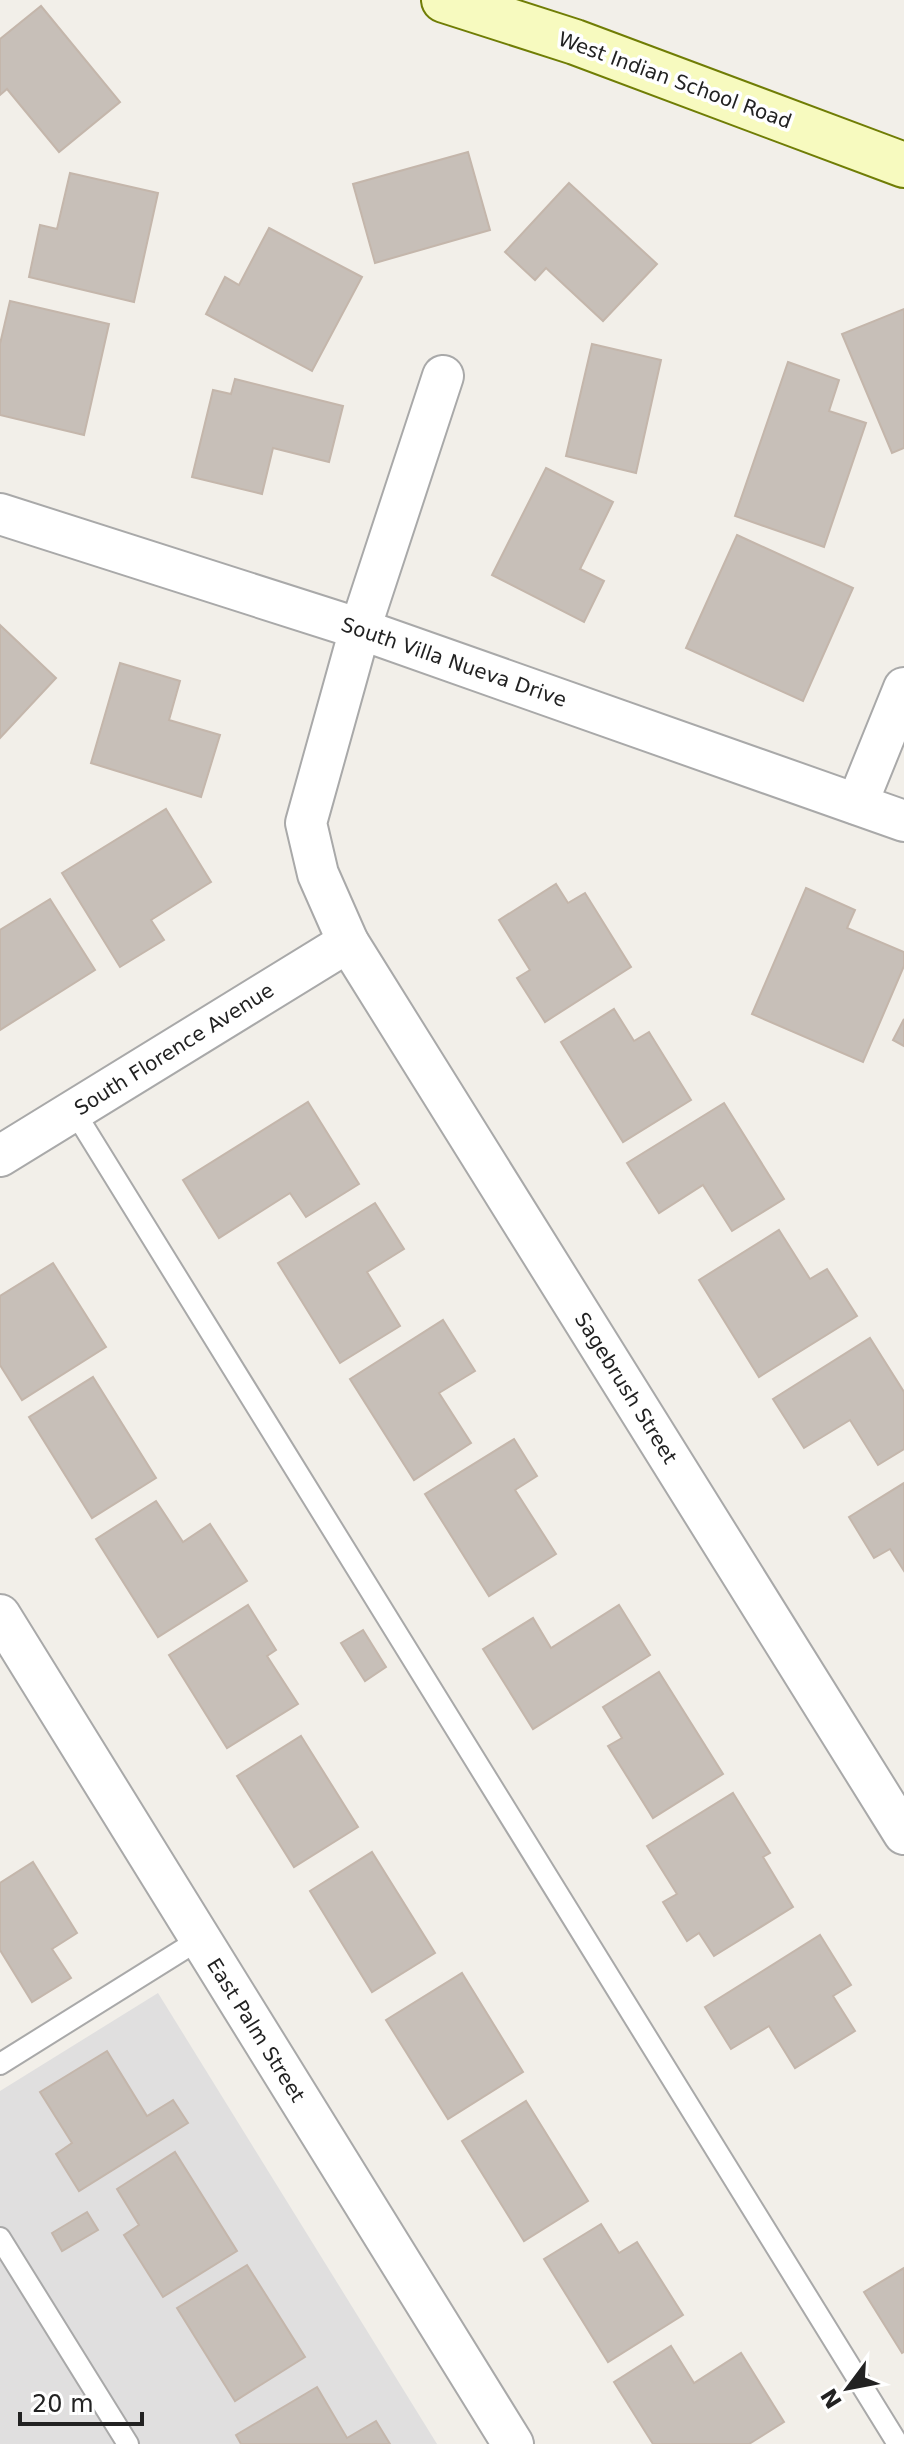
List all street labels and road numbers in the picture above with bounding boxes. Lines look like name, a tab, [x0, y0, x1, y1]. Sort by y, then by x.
street label: West Indian School Road	[555, 27, 795, 133]
street label: South Villa Nueva Drive	[338, 612, 570, 712]
street label: South Florence Avenue	[70, 978, 278, 1120]
street label: Sagebrush Street	[570, 1308, 682, 1468]
street label: East Palm Street	[202, 1954, 310, 2106]

